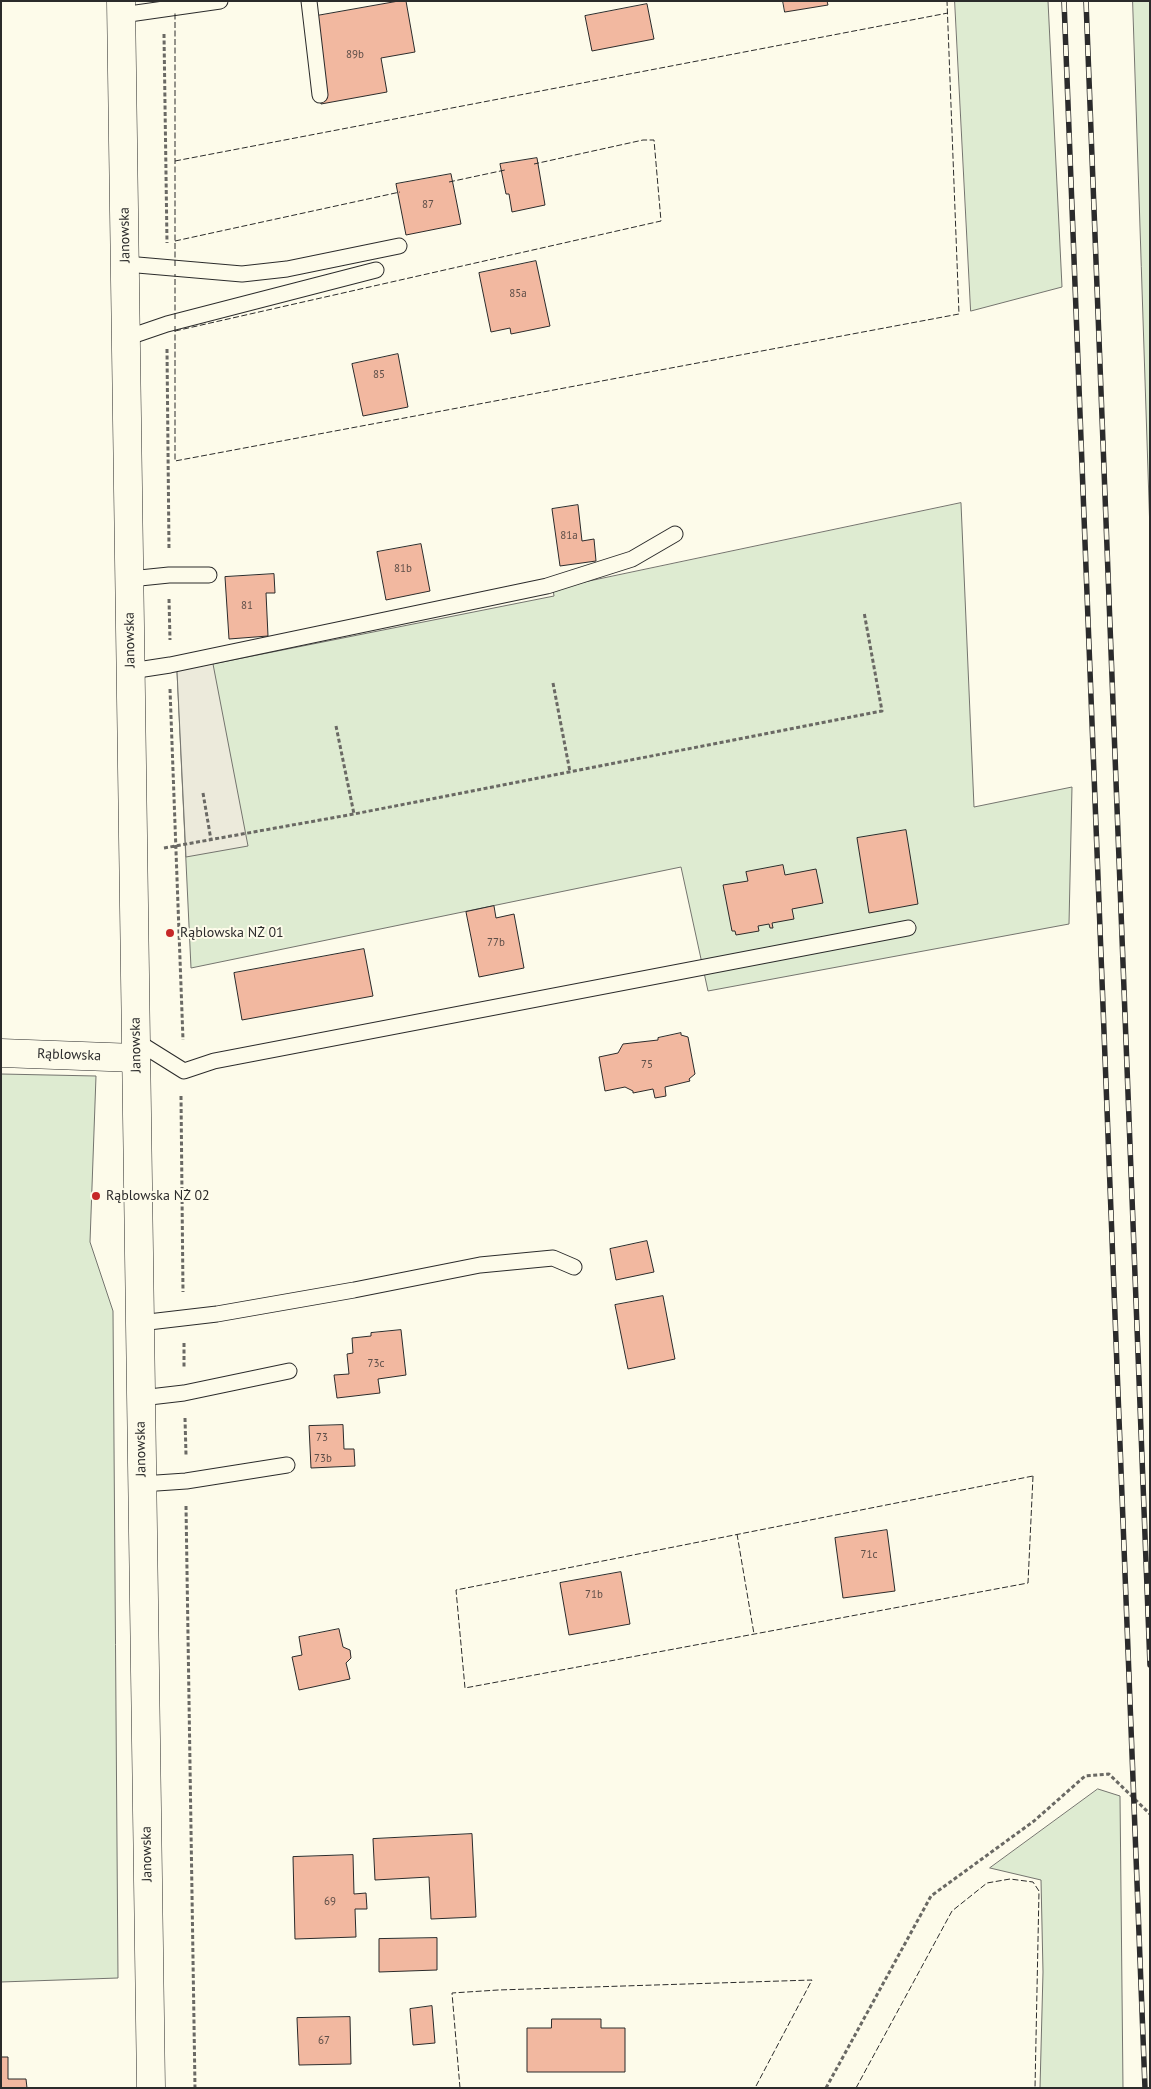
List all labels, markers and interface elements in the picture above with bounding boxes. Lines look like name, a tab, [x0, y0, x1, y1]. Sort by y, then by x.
house number: 89b	[346, 48, 364, 62]
house number: 87	[422, 198, 434, 212]
street label: Janowska	[116, 207, 134, 263]
house number: 85a	[509, 287, 527, 301]
house number: 85	[373, 368, 385, 382]
house number: 81a	[560, 529, 578, 543]
house number: 81b	[394, 562, 412, 576]
house number: 81	[241, 599, 253, 613]
street label: Janowska	[121, 612, 139, 668]
place label: Rąblowska NŻ 01	[180, 925, 284, 941]
marker: Rąblowska NŻ 01	[164, 927, 176, 939]
house number: 77b	[487, 936, 505, 950]
street label: Janowska	[127, 1017, 145, 1073]
street label: Rąblowska	[37, 1045, 101, 1065]
house number: 75	[641, 1058, 653, 1072]
place label: Rąblowska NŻ 02	[106, 1188, 210, 1204]
marker: Rąblowska NŻ 02	[90, 1190, 102, 1202]
house number: 73c	[368, 1357, 384, 1371]
street label: Janowska	[132, 1421, 150, 1477]
house number: 73	[316, 1431, 328, 1445]
house number: 73b	[314, 1452, 332, 1466]
house number: 71c	[861, 1548, 877, 1562]
house number: 71b	[585, 1588, 603, 1602]
street label: Janowska	[138, 1826, 156, 1882]
house number: 69	[324, 1895, 336, 1909]
house number: 67	[318, 2034, 330, 2048]

